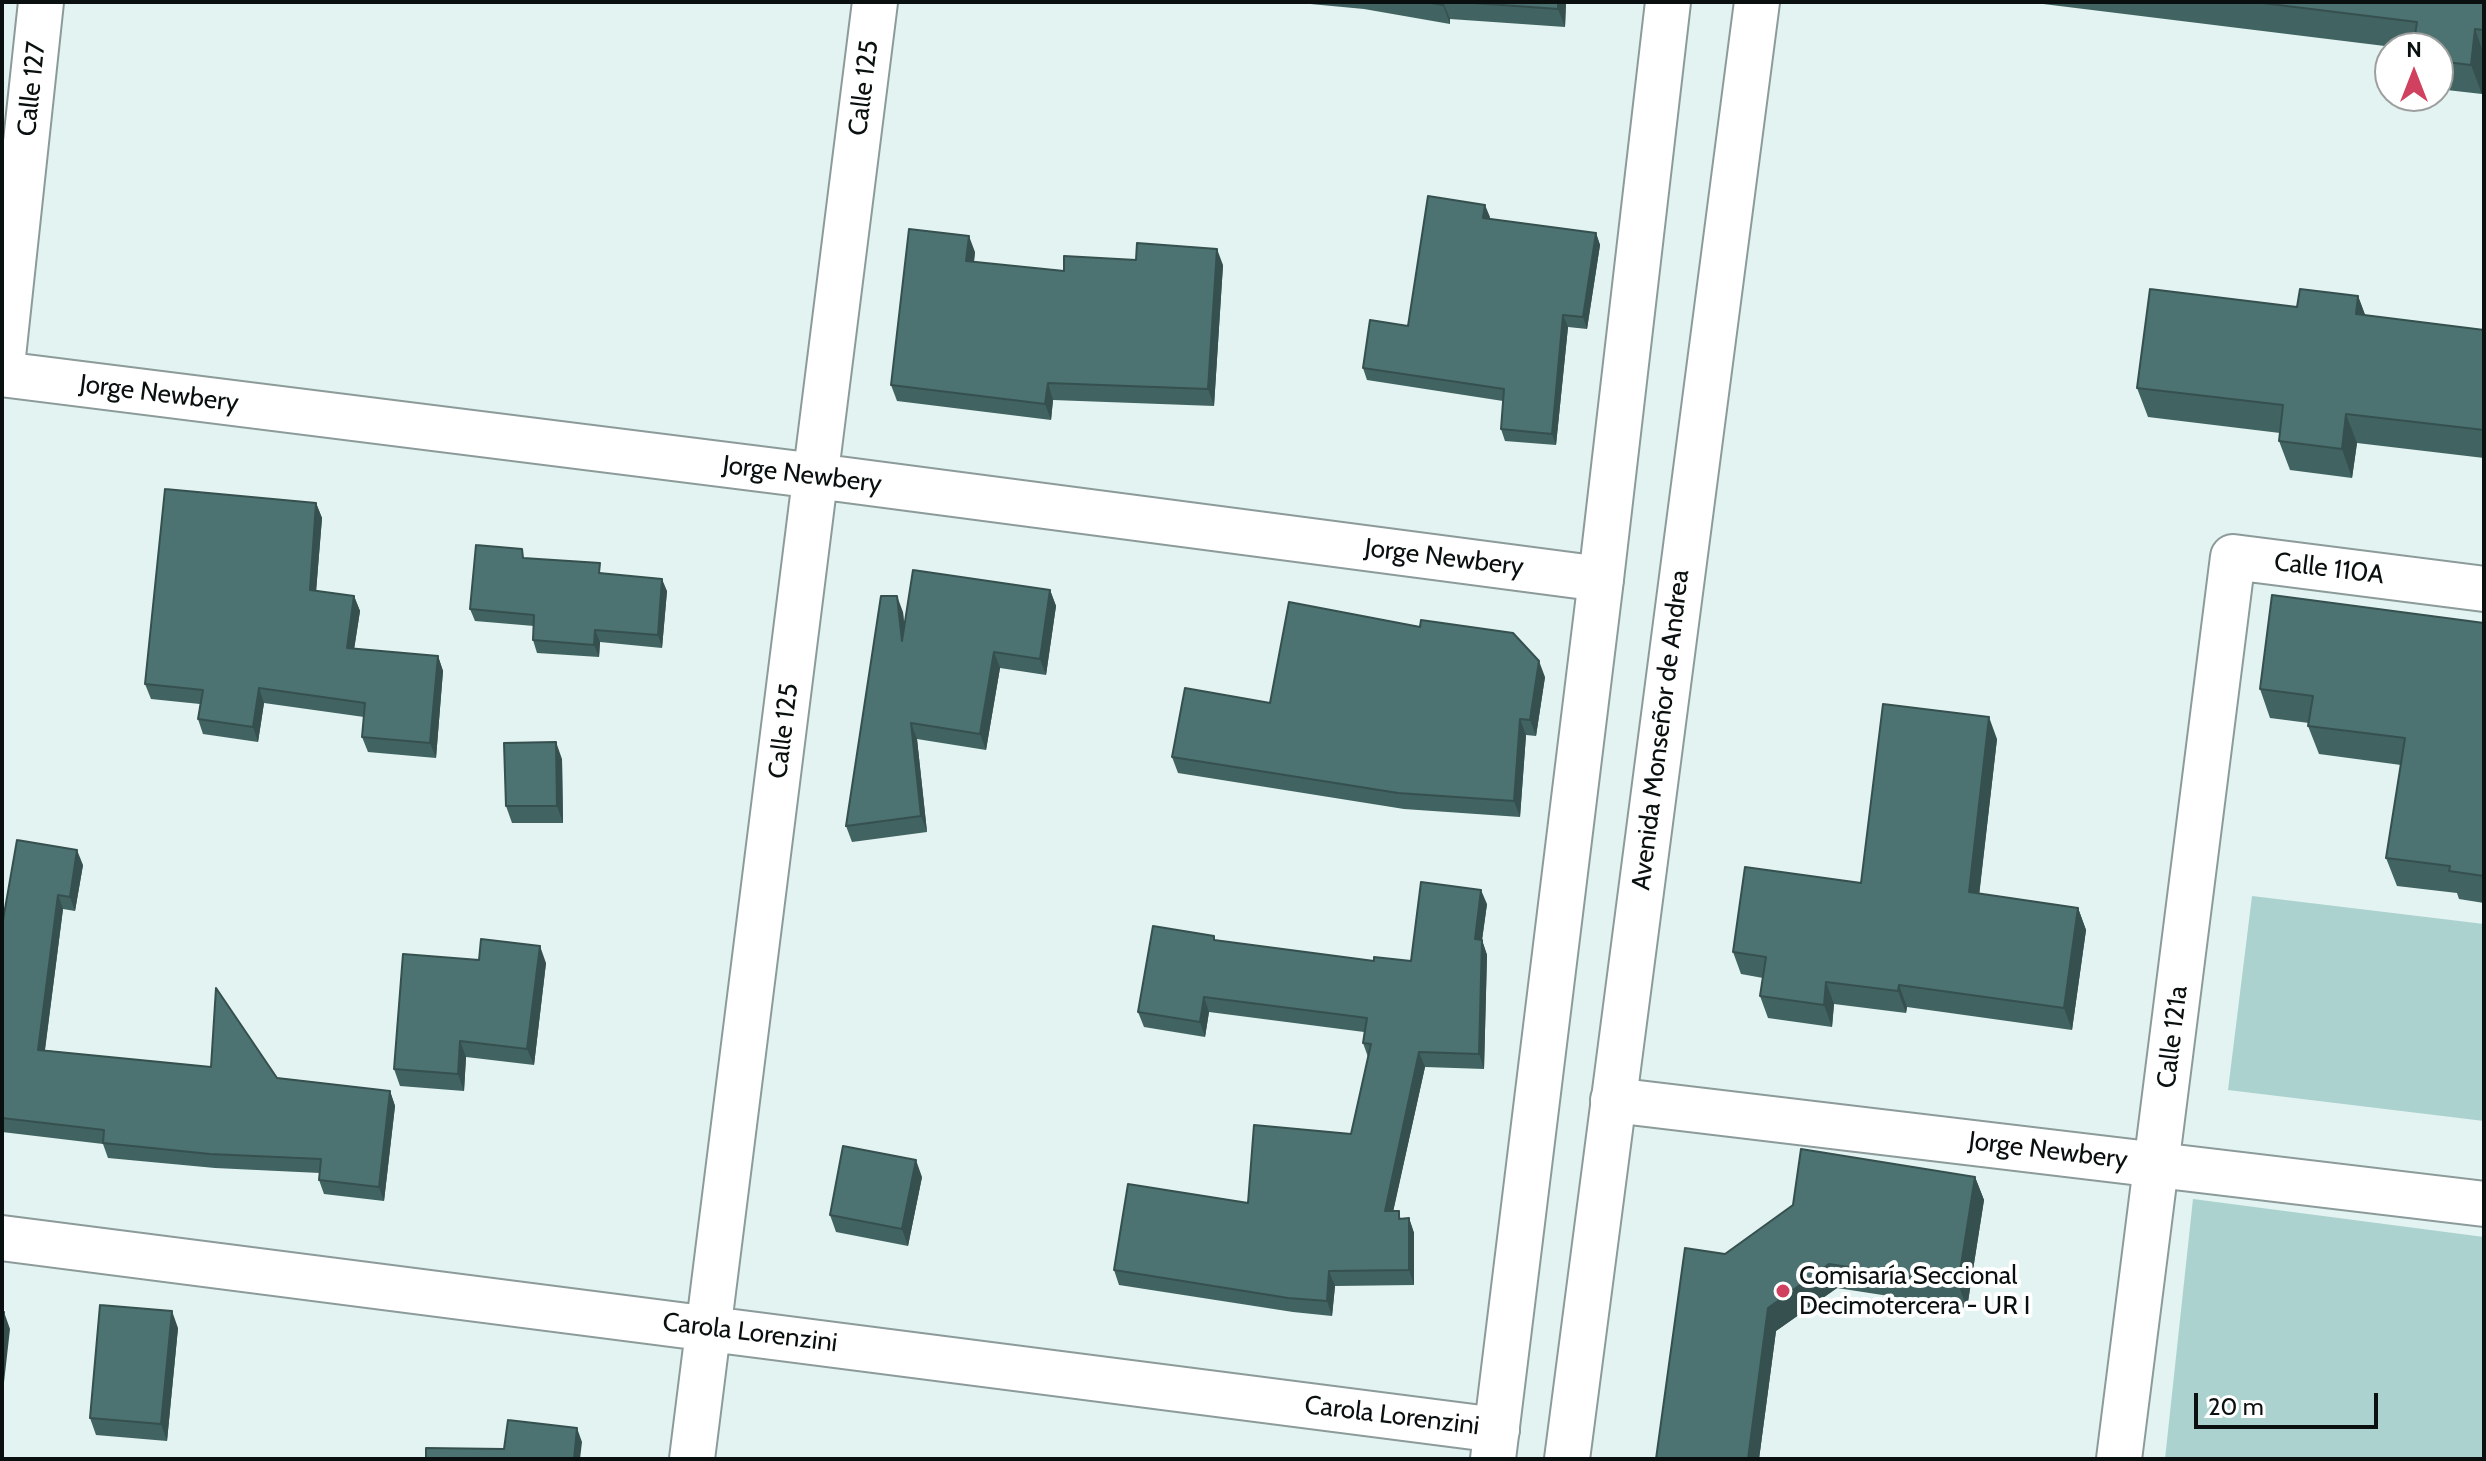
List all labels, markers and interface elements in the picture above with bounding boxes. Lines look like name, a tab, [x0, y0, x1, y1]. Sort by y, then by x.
north arrow	[2374, 32, 2454, 112]
text: N	[2406, 36, 2422, 63]
street label: Calle 125	[843, 38, 885, 138]
street label: Calle 127	[12, 40, 52, 138]
street label: Jorge Newbery	[78, 369, 240, 419]
street label: Jorge Newbery	[721, 450, 883, 500]
street label: Jorge Newbery	[1363, 533, 1525, 583]
street label: Calle 110A	[2272, 547, 2386, 591]
street label: Avenida Monseñor de Andrea	[1626, 568, 1696, 892]
street label: Calle 125	[763, 681, 805, 781]
street label: Calle 121a	[2151, 984, 2195, 1090]
street label: Jorge Newbery	[1967, 1126, 2129, 1176]
place label: Comisaría Seccional Decimotercera - UR I	[1799, 1260, 2030, 1322]
marker: Comisaría Seccional Decimotercera - UR I	[1774, 1282, 1792, 1300]
street label: Carola Lorenzini	[661, 1307, 839, 1359]
scale bar	[2198, 1377, 2382, 1427]
street label: Carola Lorenzini	[1303, 1390, 1481, 1442]
text: 20 m	[2208, 1392, 2264, 1421]

